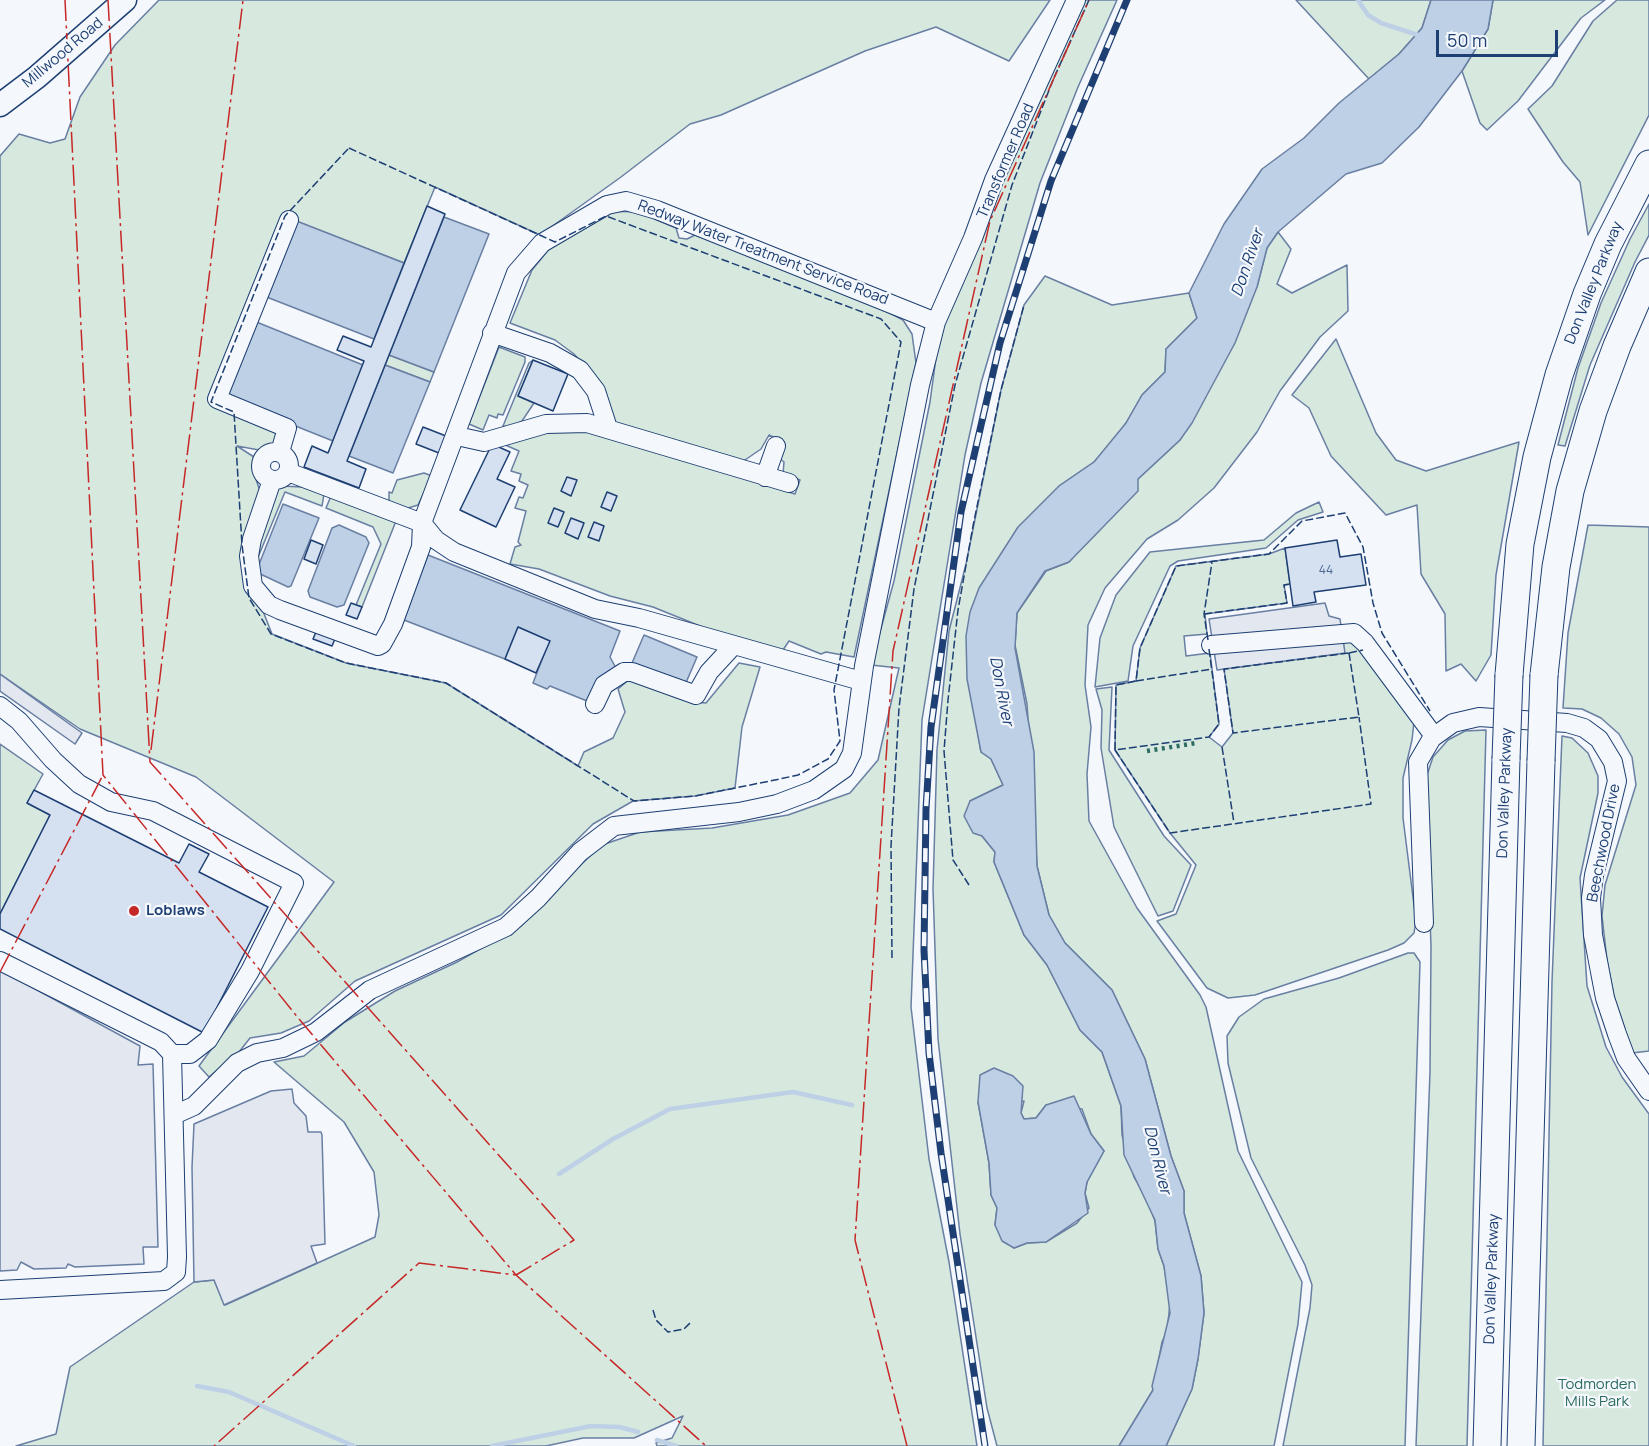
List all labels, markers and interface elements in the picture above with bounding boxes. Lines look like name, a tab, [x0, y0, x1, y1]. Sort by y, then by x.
street label: Millwood Road	[19, 14, 107, 92]
scale bar	[1439, 18, 1560, 56]
text: 50 m	[1447, 28, 1487, 52]
street label: Transformer Road	[974, 101, 1038, 221]
street label: Redway Water Treatment Service Road	[635, 197, 891, 309]
street label: Don Valley Parkway	[1561, 219, 1627, 347]
water label: Don River	[1228, 227, 1268, 299]
house number: 44	[1319, 564, 1333, 578]
water label: Don River	[985, 655, 1017, 727]
street label: Don Valley Parkway	[1494, 727, 1516, 859]
street label: Beechwood Drive	[1584, 782, 1624, 904]
place label: Loblaws	[146, 902, 205, 920]
marker: Loblaws	[127, 904, 141, 918]
water label: Don River	[1139, 1124, 1175, 1196]
street label: Don Valley Parkway	[1481, 1213, 1503, 1345]
park label: Todmorden Mills Park	[1558, 1376, 1636, 1411]

